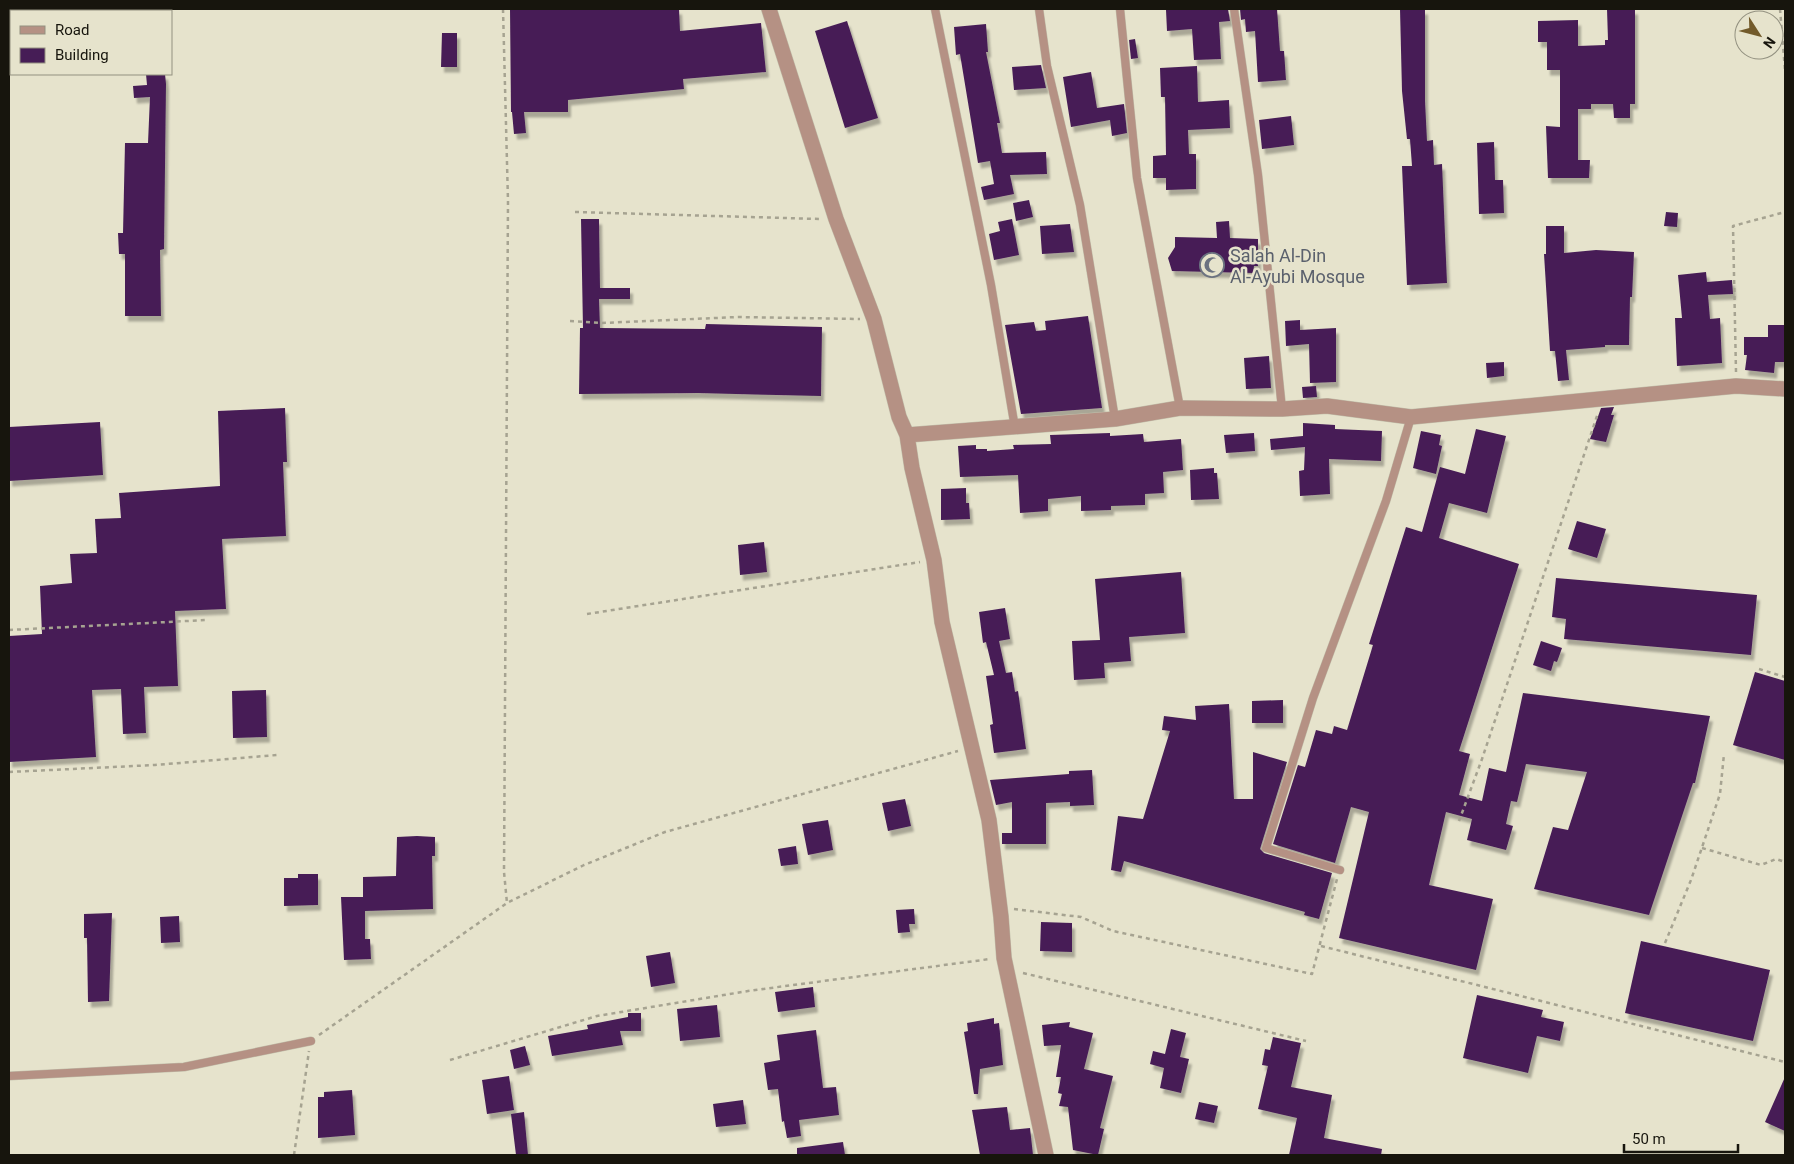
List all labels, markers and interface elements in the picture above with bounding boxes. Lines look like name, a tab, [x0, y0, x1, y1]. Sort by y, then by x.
legend	[10, 10, 172, 75]
north arrow	[1734, 10, 1784, 60]
text: Road	[55, 21, 89, 39]
text: N	[1760, 34, 1779, 51]
text: Building	[55, 46, 109, 64]
place label: Salah Al-Din Al-Ayubi Mosque	[1230, 245, 1365, 287]
mosque icon: Salah Al-Din Al-Ayubi Mosque	[1199, 252, 1225, 278]
scale bar	[1624, 1122, 1738, 1154]
text: 50 m	[1632, 1130, 1666, 1148]

